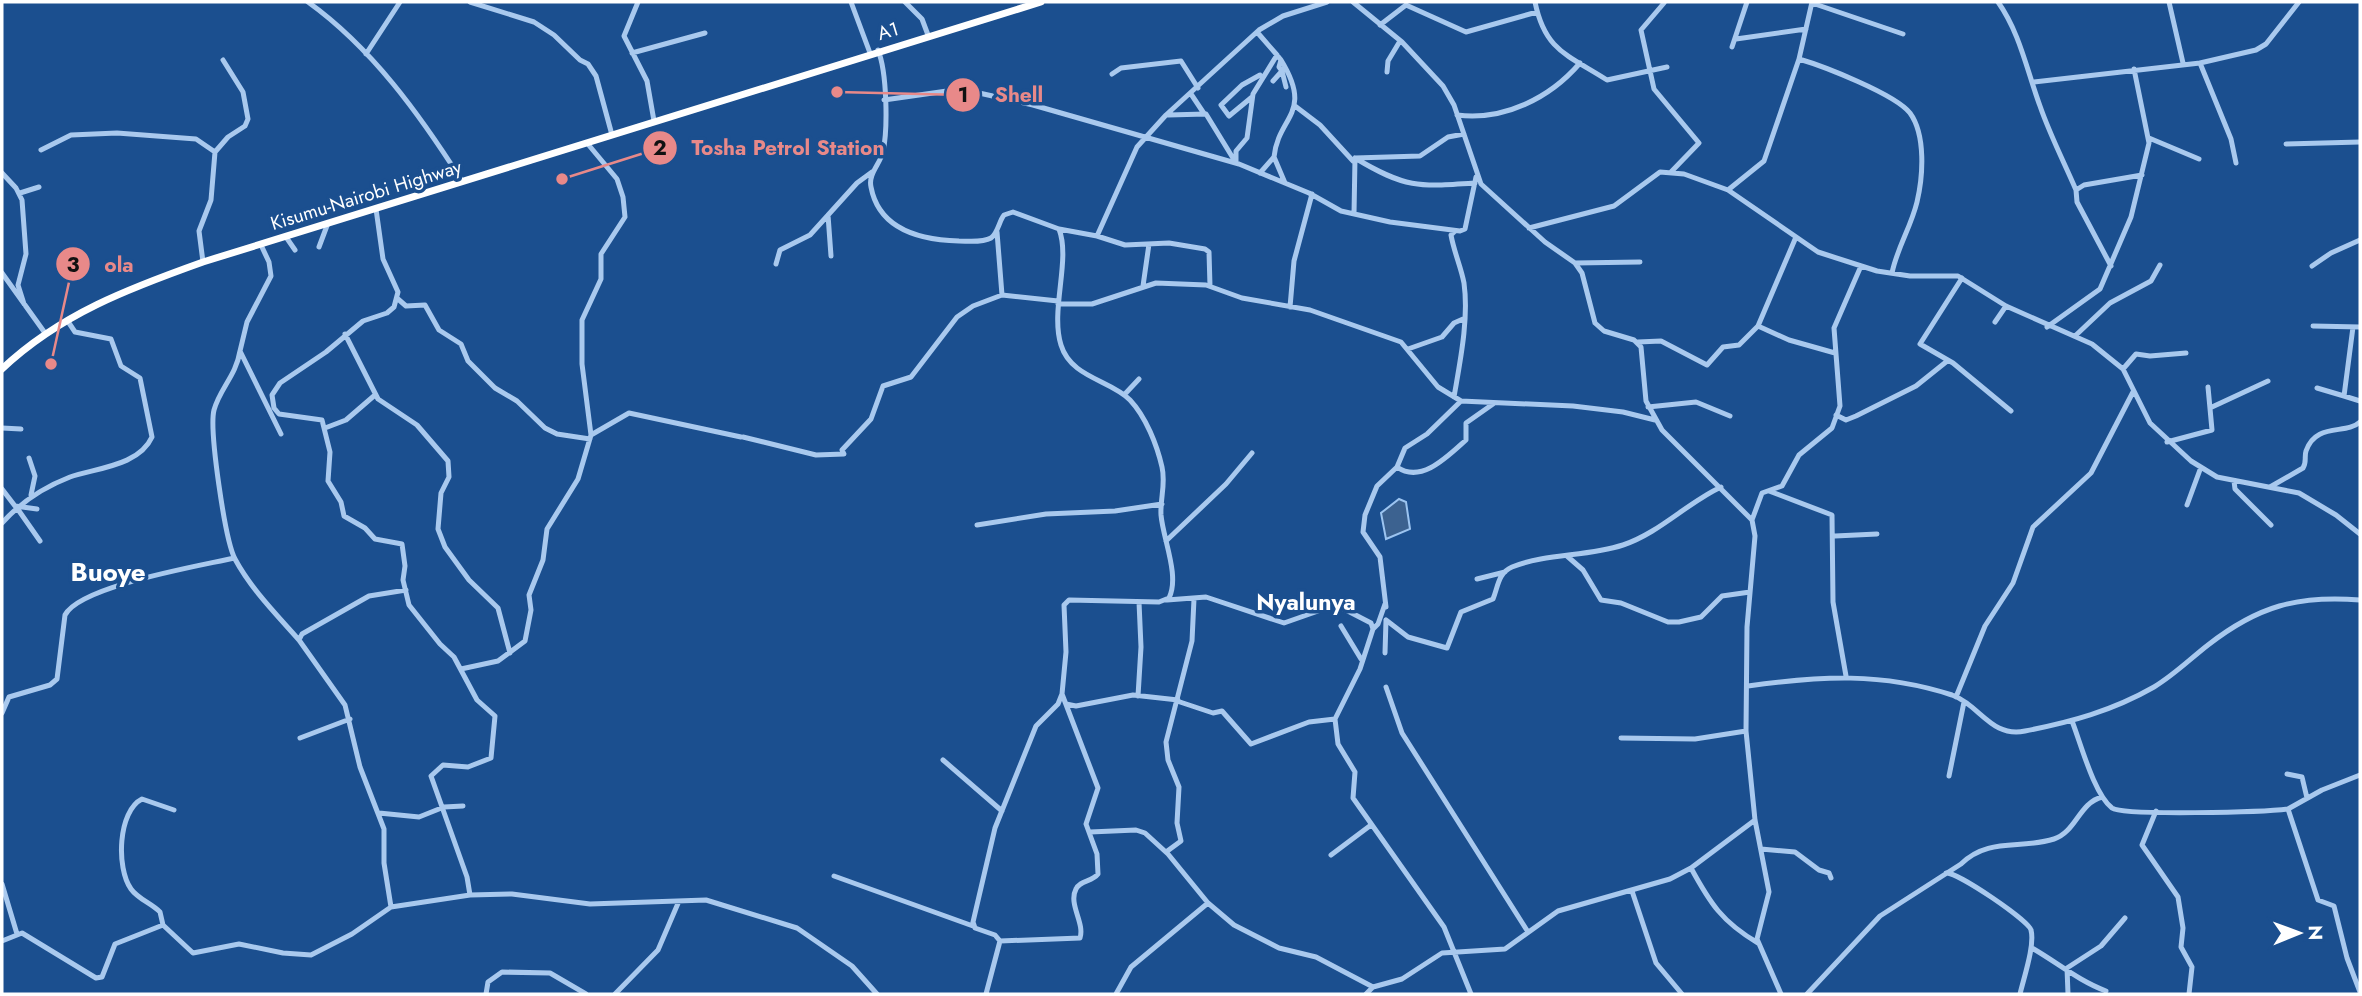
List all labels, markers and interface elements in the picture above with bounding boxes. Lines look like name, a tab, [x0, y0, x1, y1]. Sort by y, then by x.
street label: A1	[874, 15, 902, 47]
callout: Shell	[946, 74, 1057, 116]
text: 1	[958, 80, 968, 110]
text: Shell	[995, 80, 1043, 110]
callout: Tosha Petrol Station	[643, 127, 899, 169]
text: 2	[653, 133, 667, 163]
text: Tosha Petrol Station	[691, 133, 885, 163]
street label: Kisumu-Nairobi Highway	[267, 153, 465, 237]
callout: ola	[56, 243, 148, 285]
text: 3	[66, 250, 80, 280]
text: ola	[104, 250, 134, 280]
district label: Buoye	[70, 553, 146, 591]
district label: Nyalunya	[1256, 585, 1356, 619]
north arrow	[2264, 898, 2334, 968]
text: N	[2302, 925, 2329, 940]

